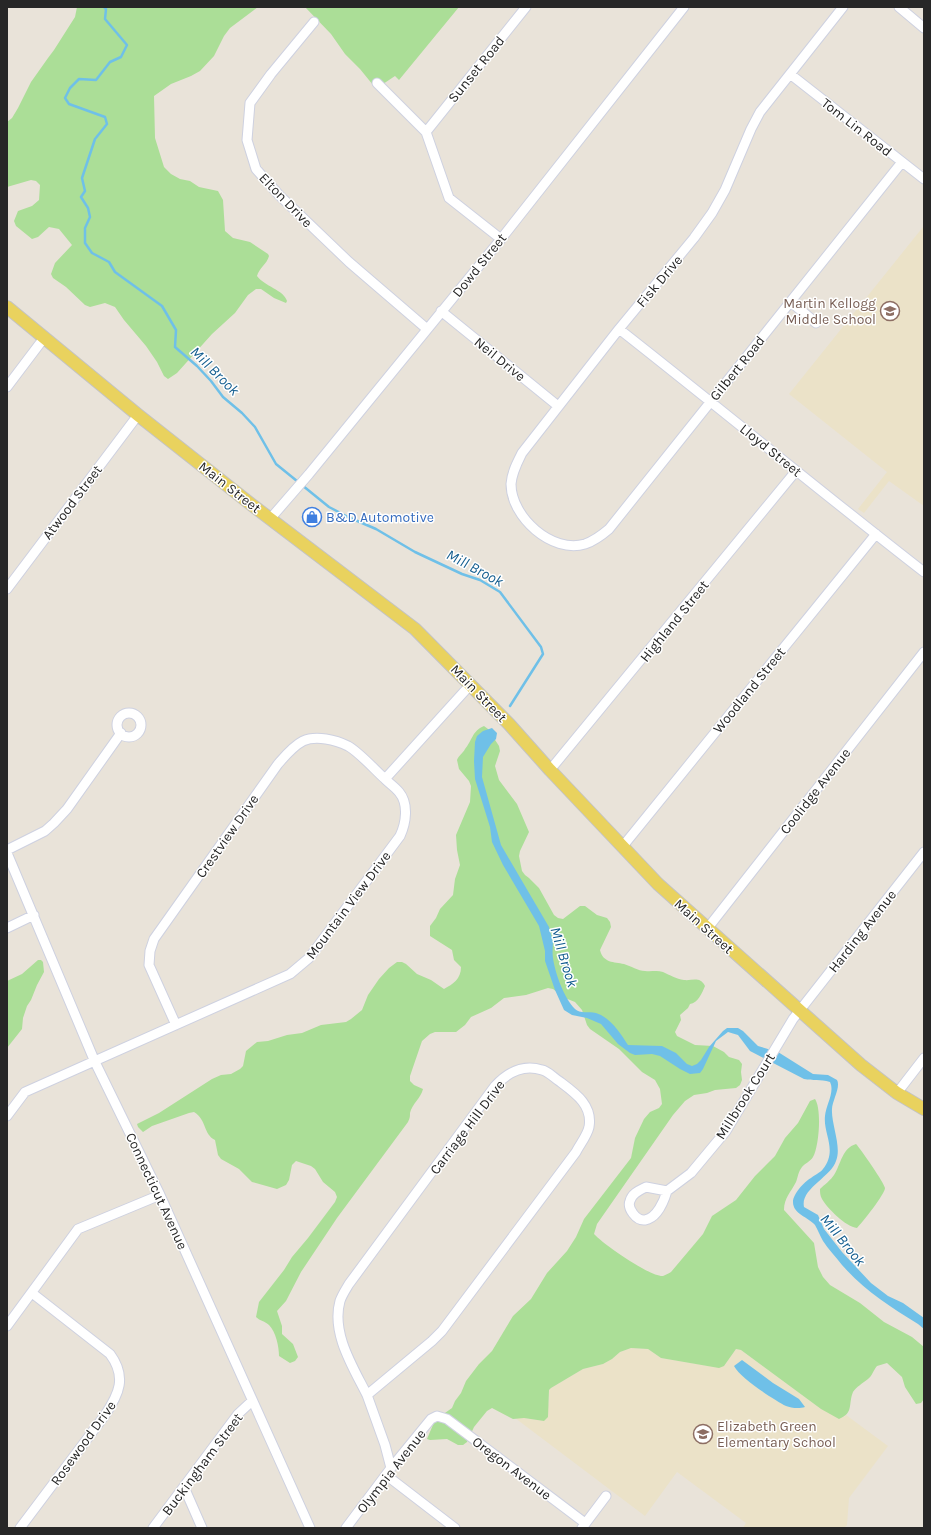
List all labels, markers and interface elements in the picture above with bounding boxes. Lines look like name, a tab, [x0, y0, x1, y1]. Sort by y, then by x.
street label: Sunset Road	[444, 33, 508, 106]
street label: Tom Lin Road	[818, 95, 895, 160]
street label: Elton Drive	[255, 170, 316, 231]
street label: Dowd Street	[449, 230, 510, 301]
street label: Fisk Drive	[633, 252, 686, 311]
place label: Martin Kellogg Middle School	[783, 295, 876, 328]
school or university icon: Martin Kellogg Middle School	[879, 300, 901, 322]
street label: Gilbert Road	[706, 332, 769, 404]
street label: Neil Drive	[471, 334, 529, 385]
water label: Mill Brook	[187, 343, 244, 400]
street label: Lloyd Street	[736, 420, 805, 480]
street label: Main Street	[195, 458, 264, 517]
street label: Atwood Street	[39, 462, 106, 543]
shop icon: B&D Automotive	[301, 506, 323, 528]
place label: B&D Automotive	[326, 509, 434, 526]
water label: Mill Brook	[443, 545, 507, 591]
street label: Highland Street	[636, 577, 712, 666]
street label: Woodland Street	[709, 644, 789, 737]
street label: Main Street	[447, 661, 510, 726]
street label: Coolidge Avenue	[776, 745, 854, 838]
street label: Crestview Drive	[192, 791, 262, 881]
street label: Mountain View Drive	[302, 848, 395, 963]
street label: Harding Avenue	[825, 887, 900, 976]
street label: Main Street	[670, 895, 737, 957]
water label: Mill Brook	[546, 925, 582, 990]
street label: Millbrook Court	[712, 1050, 779, 1143]
street label: Carriage Hill Drive	[426, 1077, 509, 1178]
street label: Connecticut Avenue	[122, 1130, 191, 1253]
water label: Mill Brook	[816, 1210, 870, 1270]
street label: Rosewood Drive	[47, 1398, 120, 1489]
street label: Buckingham Street	[158, 1410, 246, 1519]
place label: Elizabeth Green Elementary School	[717, 1418, 836, 1451]
school or university icon: Elizabeth Green Elementary School	[692, 1423, 714, 1445]
street label: Olympia Avenue	[353, 1426, 430, 1517]
street label: Oregon Avenue	[469, 1433, 555, 1504]

